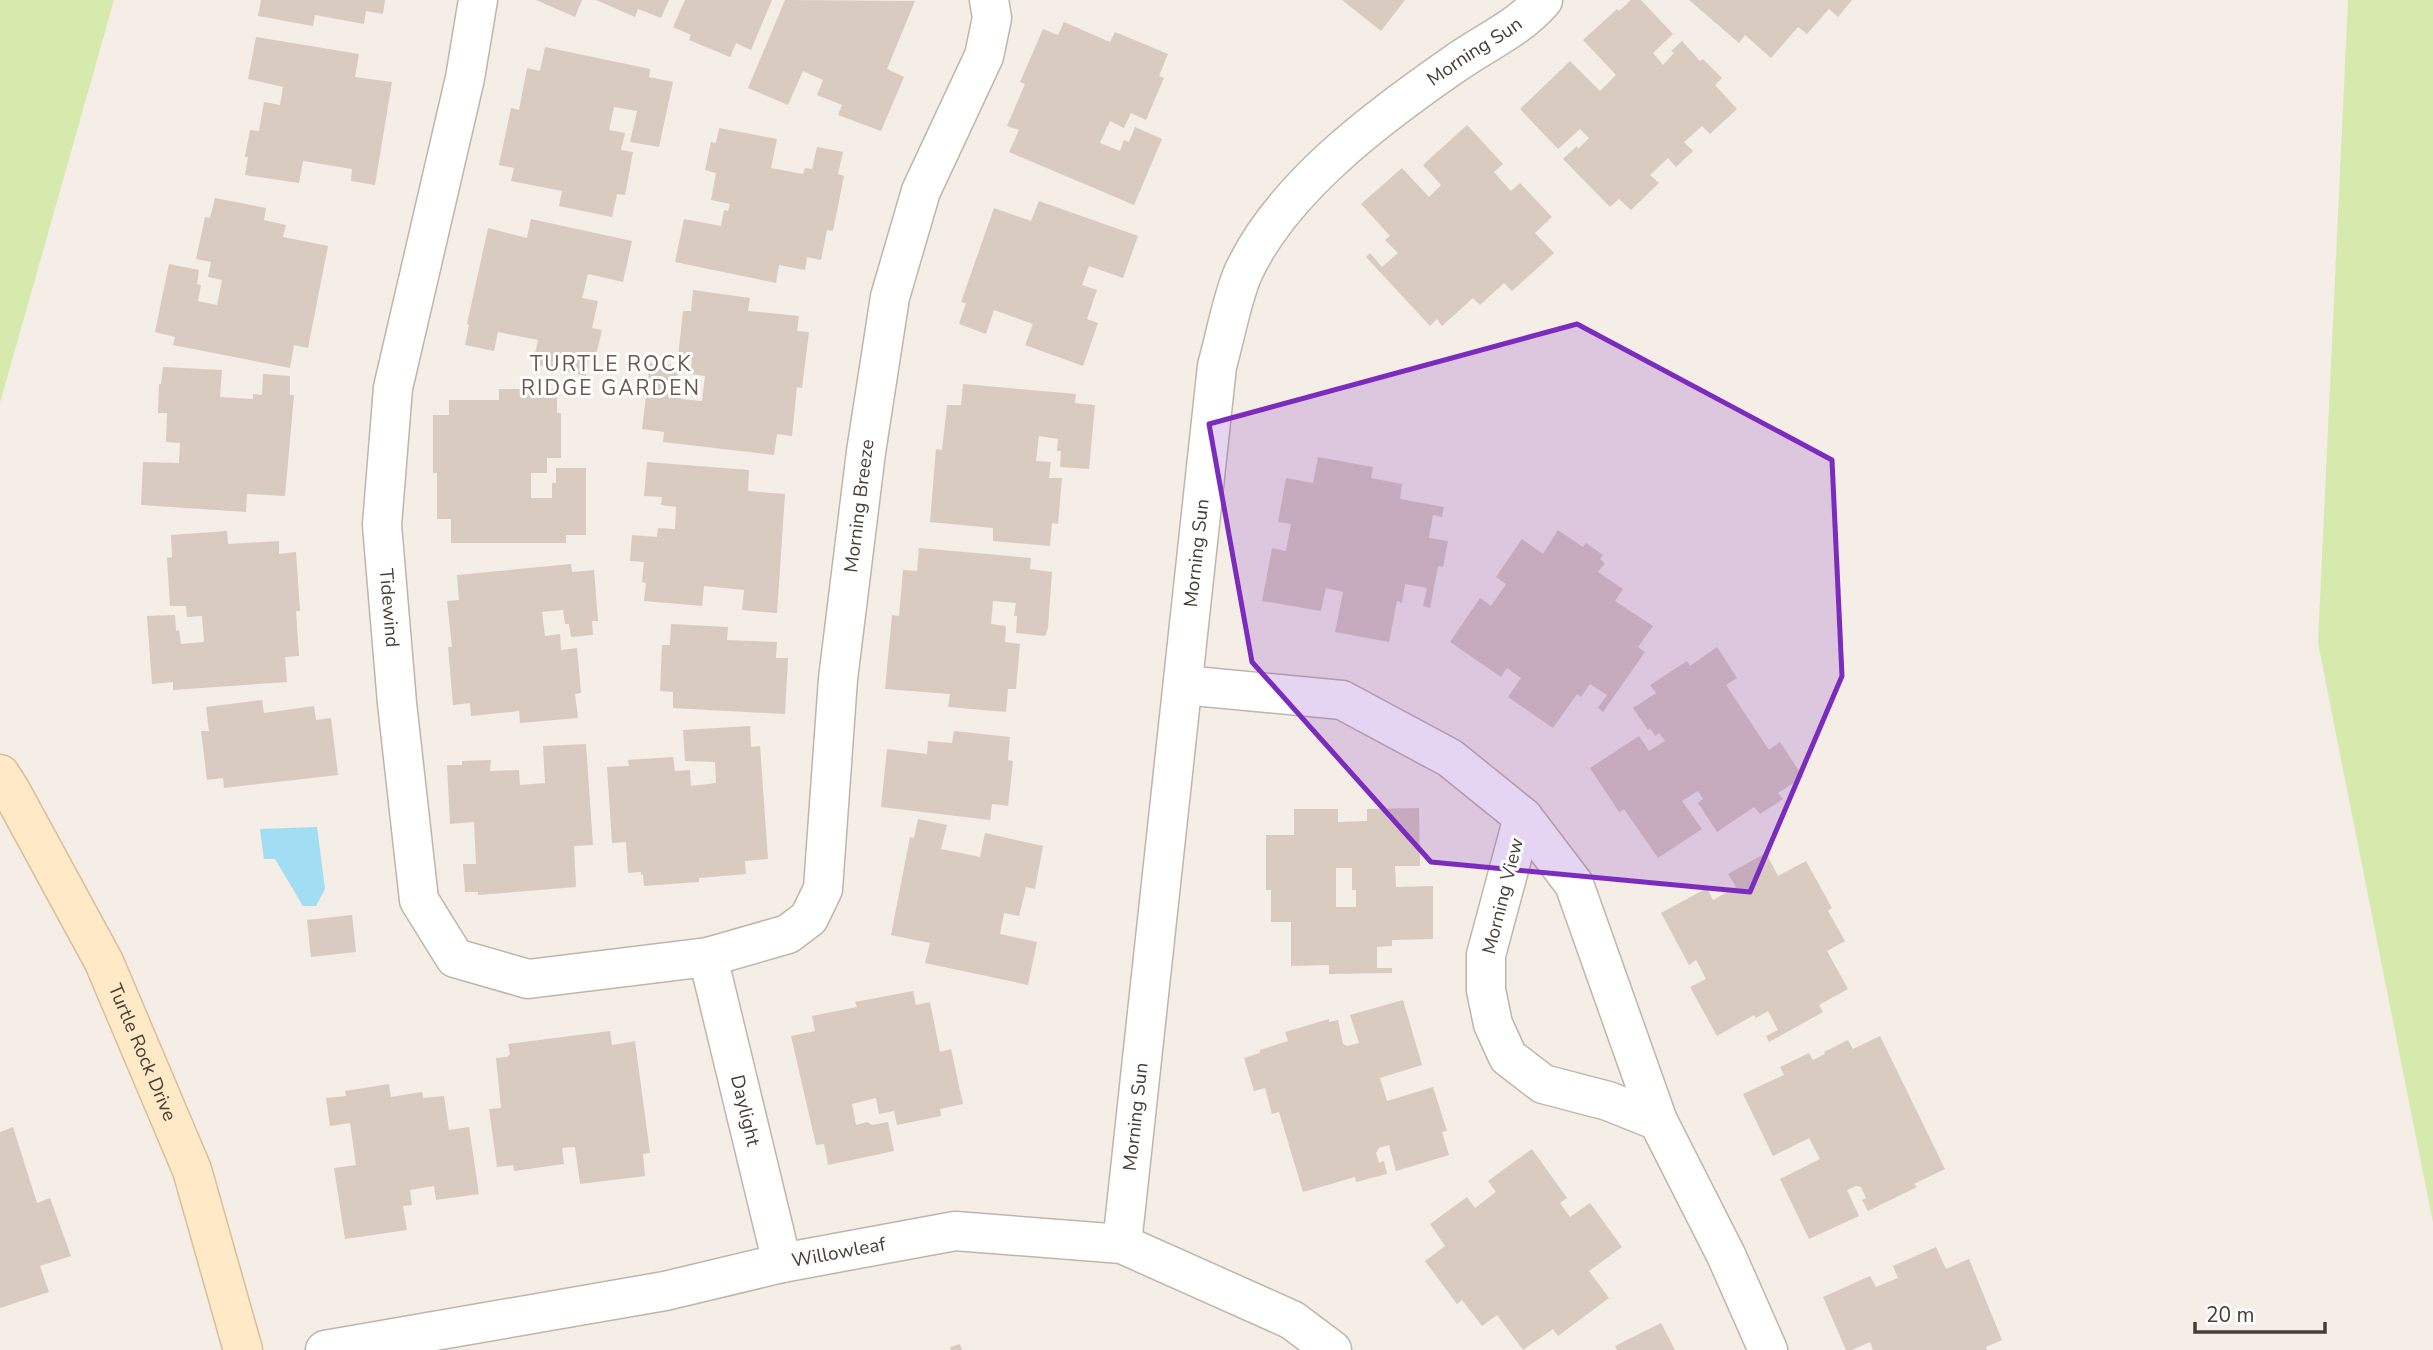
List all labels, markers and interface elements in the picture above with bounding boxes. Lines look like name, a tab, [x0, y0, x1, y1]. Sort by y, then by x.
street label: Morning Sun	[1422, 11, 1528, 92]
district label: TURTLE ROCK RIDGE GARDEN	[521, 350, 701, 402]
street label: Morning Breeze	[838, 437, 881, 574]
street label: Morning Sun	[1178, 498, 1216, 609]
street label: Tidewind	[373, 567, 405, 649]
street label: Morning View	[1476, 835, 1530, 957]
street label: Turtle Rock Drive	[102, 980, 183, 1125]
street label: Morning Sun	[1117, 1061, 1155, 1172]
street label: Daylight	[724, 1072, 766, 1149]
street label: Willowleaf	[790, 1231, 888, 1274]
scale bar	[2195, 1290, 2324, 1334]
text: 20 m	[2206, 1301, 2255, 1329]

